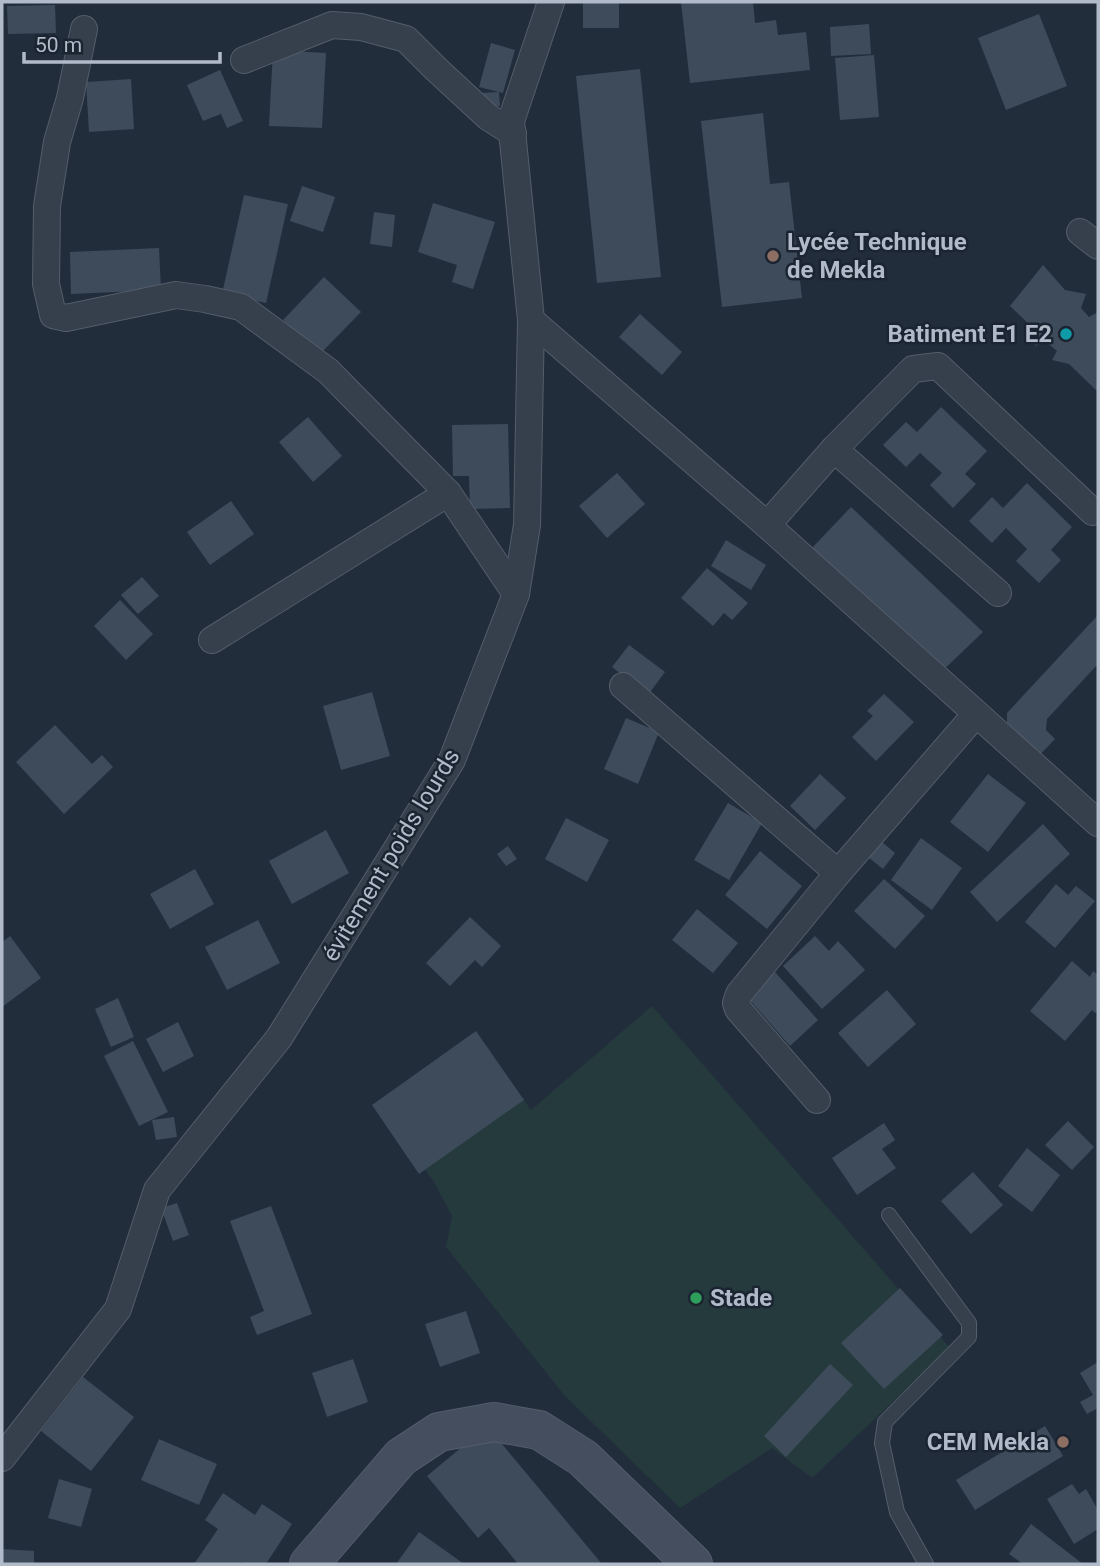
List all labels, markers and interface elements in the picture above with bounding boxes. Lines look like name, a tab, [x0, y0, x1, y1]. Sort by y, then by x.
scale bar	[24, 21, 220, 65]
text: 50 m	[35, 33, 82, 57]
place label: Lycée Technique de Mekla	[787, 228, 967, 284]
marker: Lycée Technique de Mekla	[765, 248, 781, 264]
place label: Batiment E1 E2	[888, 320, 1052, 348]
marker: Batiment E1 E2	[1058, 326, 1074, 342]
street label: évitement poids lourds	[316, 744, 466, 966]
place label: Stade	[710, 1284, 772, 1312]
marker: Stade	[688, 1290, 704, 1306]
place label: CEM Mekla	[927, 1428, 1049, 1456]
marker: CEM Mekla	[1055, 1434, 1071, 1450]

